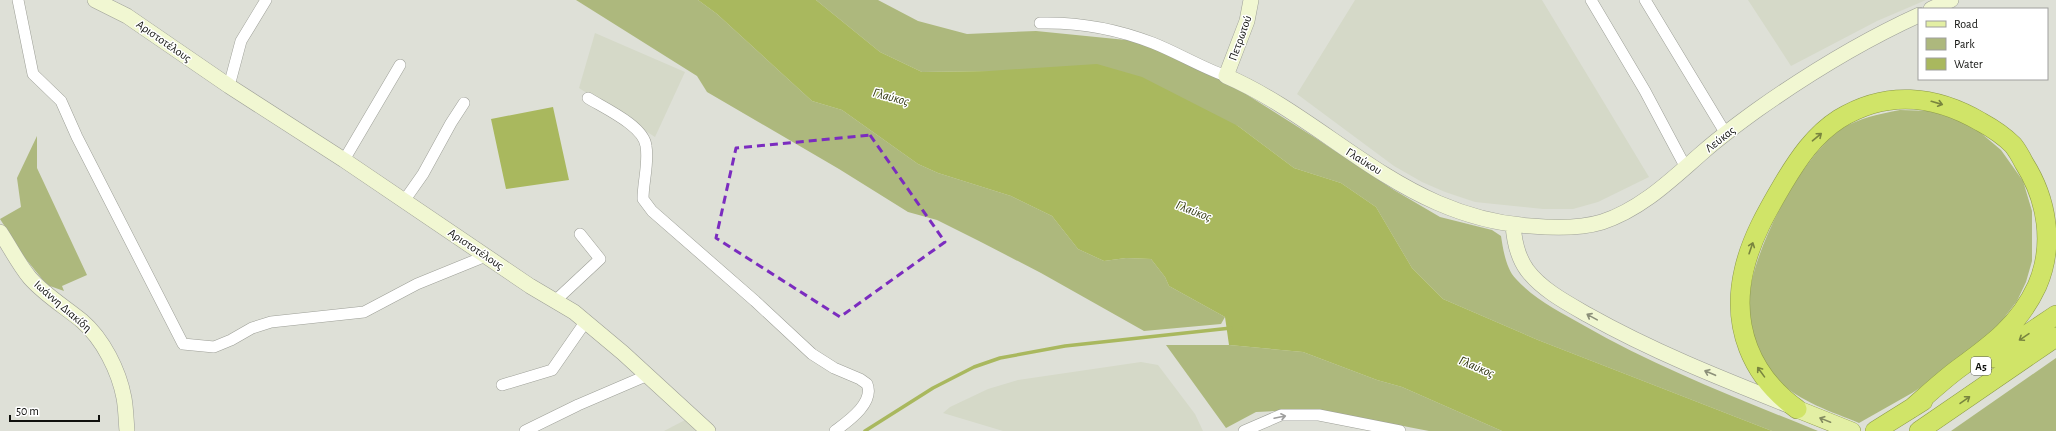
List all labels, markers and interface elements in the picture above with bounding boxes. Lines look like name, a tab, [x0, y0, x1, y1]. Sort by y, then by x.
legend	[1918, 8, 2048, 80]
street label: Πετρωτού	[1226, 14, 1254, 62]
street label: Αριστοτέλους	[134, 18, 194, 65]
text: Road	[1954, 18, 1978, 30]
text: Park	[1954, 38, 1975, 50]
text: Water	[1954, 58, 1983, 70]
water label: Γλαύκος	[871, 86, 911, 109]
one-way arrow	[1930, 100, 1943, 107]
street label: Λεύκας	[1703, 124, 1738, 155]
one-way arrow	[1812, 132, 1823, 141]
street label: Γλαύκου	[1344, 145, 1384, 177]
water label: Γλαύκος	[1174, 199, 1213, 224]
street label: Αριστοτέλους	[446, 226, 506, 273]
one-way arrow	[1748, 242, 1756, 254]
street label: Ιωάννη Διακίδη	[32, 278, 94, 334]
one-way arrow	[1586, 313, 1598, 321]
one-way arrow	[2019, 333, 2030, 341]
water label: Γλαύκος	[1457, 354, 1496, 381]
road number: Α5	[1971, 357, 1991, 375]
one-way arrow	[1757, 367, 1765, 378]
one-way arrow	[1704, 369, 1716, 377]
one-way arrow	[1959, 396, 1970, 404]
scale bar	[10, 397, 99, 423]
text: 50 m	[16, 405, 39, 417]
one-way arrow	[1273, 412, 1286, 420]
one-way arrow	[1819, 416, 1831, 424]

